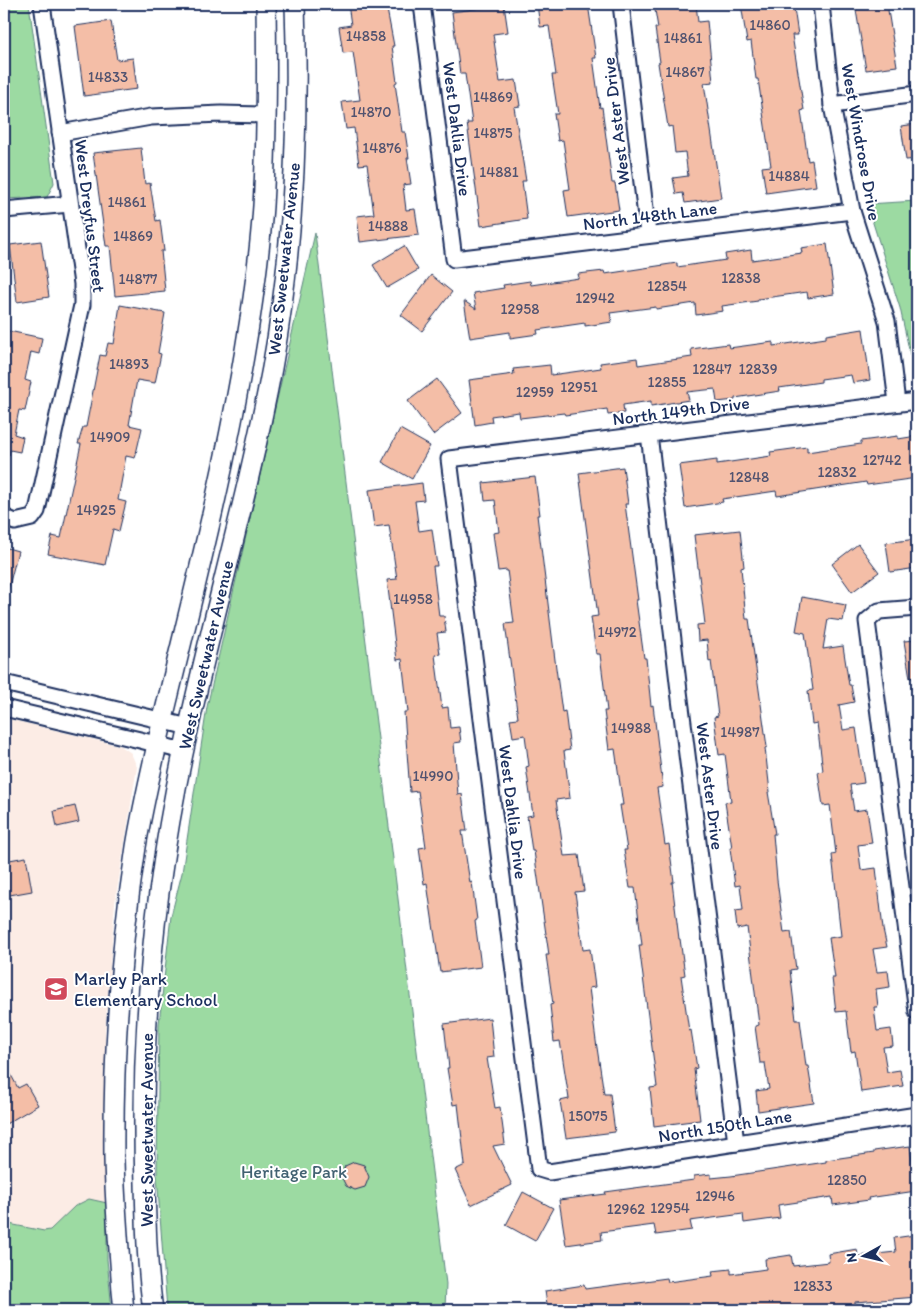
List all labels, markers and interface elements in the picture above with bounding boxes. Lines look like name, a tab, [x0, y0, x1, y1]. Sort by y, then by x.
house number: 14860	[749, 16, 791, 34]
house number: 14858	[346, 27, 386, 45]
house number: 14861	[663, 29, 703, 47]
street label: West Aster Drive	[597, 56, 635, 186]
street label: West Dahlia Drive	[438, 60, 476, 198]
street label: West Windrose Drive	[836, 61, 886, 223]
house number: 14867	[665, 63, 705, 81]
house number: 14833	[88, 68, 128, 86]
house number: 14869	[473, 88, 513, 106]
house number: 14870	[351, 103, 391, 121]
house number: 14875	[473, 124, 513, 142]
street label: West Dreyfus Street	[70, 138, 110, 294]
house number: 14876	[362, 139, 402, 157]
street label: West Sweetwater Avenue	[263, 161, 305, 357]
house number: 14881	[479, 163, 519, 181]
house number: 14884	[768, 167, 810, 185]
house number: 14861	[107, 193, 147, 211]
street label: North 148th Lane	[582, 197, 718, 235]
house number: 14888	[368, 217, 408, 235]
house number: 14869	[113, 227, 153, 245]
house number: 12838	[721, 269, 761, 287]
house number: 14877	[118, 270, 158, 288]
house number: 12854	[647, 277, 687, 295]
house number: 12942	[575, 289, 615, 307]
house number: 12958	[501, 300, 539, 318]
house number: 14893	[109, 355, 149, 373]
house number: 12847	[692, 360, 732, 378]
house number: 12839	[738, 360, 778, 378]
house number: 12855	[648, 373, 687, 391]
house number: 12951	[560, 378, 598, 396]
house number: 12959	[516, 383, 554, 401]
street label: North 149th Drive	[611, 392, 751, 430]
house number: 14909	[90, 428, 131, 446]
house number: 12742	[862, 451, 902, 469]
house number: 12832	[817, 463, 857, 481]
house number: 12848	[729, 468, 769, 486]
house number: 14925	[76, 501, 116, 519]
street label: West Sweetwater Avenue	[173, 558, 239, 752]
house number: 14958	[393, 590, 433, 608]
house number: 14972	[597, 623, 637, 641]
house number: 14988	[611, 719, 651, 737]
street label: West Aster Drive	[691, 721, 729, 851]
house number: 14987	[720, 723, 760, 741]
street label: West Dahlia Drive	[494, 743, 532, 881]
house number: 14990	[413, 767, 453, 785]
place label: Marley Park Elementary School	[74, 968, 218, 1011]
school or university icon: Marley Park Elementary School	[43, 976, 69, 1002]
street label: West Sweetwater Avenue	[136, 1033, 158, 1227]
street label: North 150th Lane	[657, 1105, 793, 1147]
house number: 15075	[568, 1107, 608, 1125]
park label: Heritage Park	[241, 1161, 347, 1183]
house number: 12850	[827, 1171, 867, 1189]
house number: 12946	[695, 1187, 735, 1205]
house number: 12954	[650, 1199, 690, 1217]
house number: 12962	[607, 1200, 645, 1218]
north arrow	[838, 1232, 888, 1282]
text: N	[843, 1252, 861, 1264]
house number: 12833	[793, 1277, 833, 1295]

